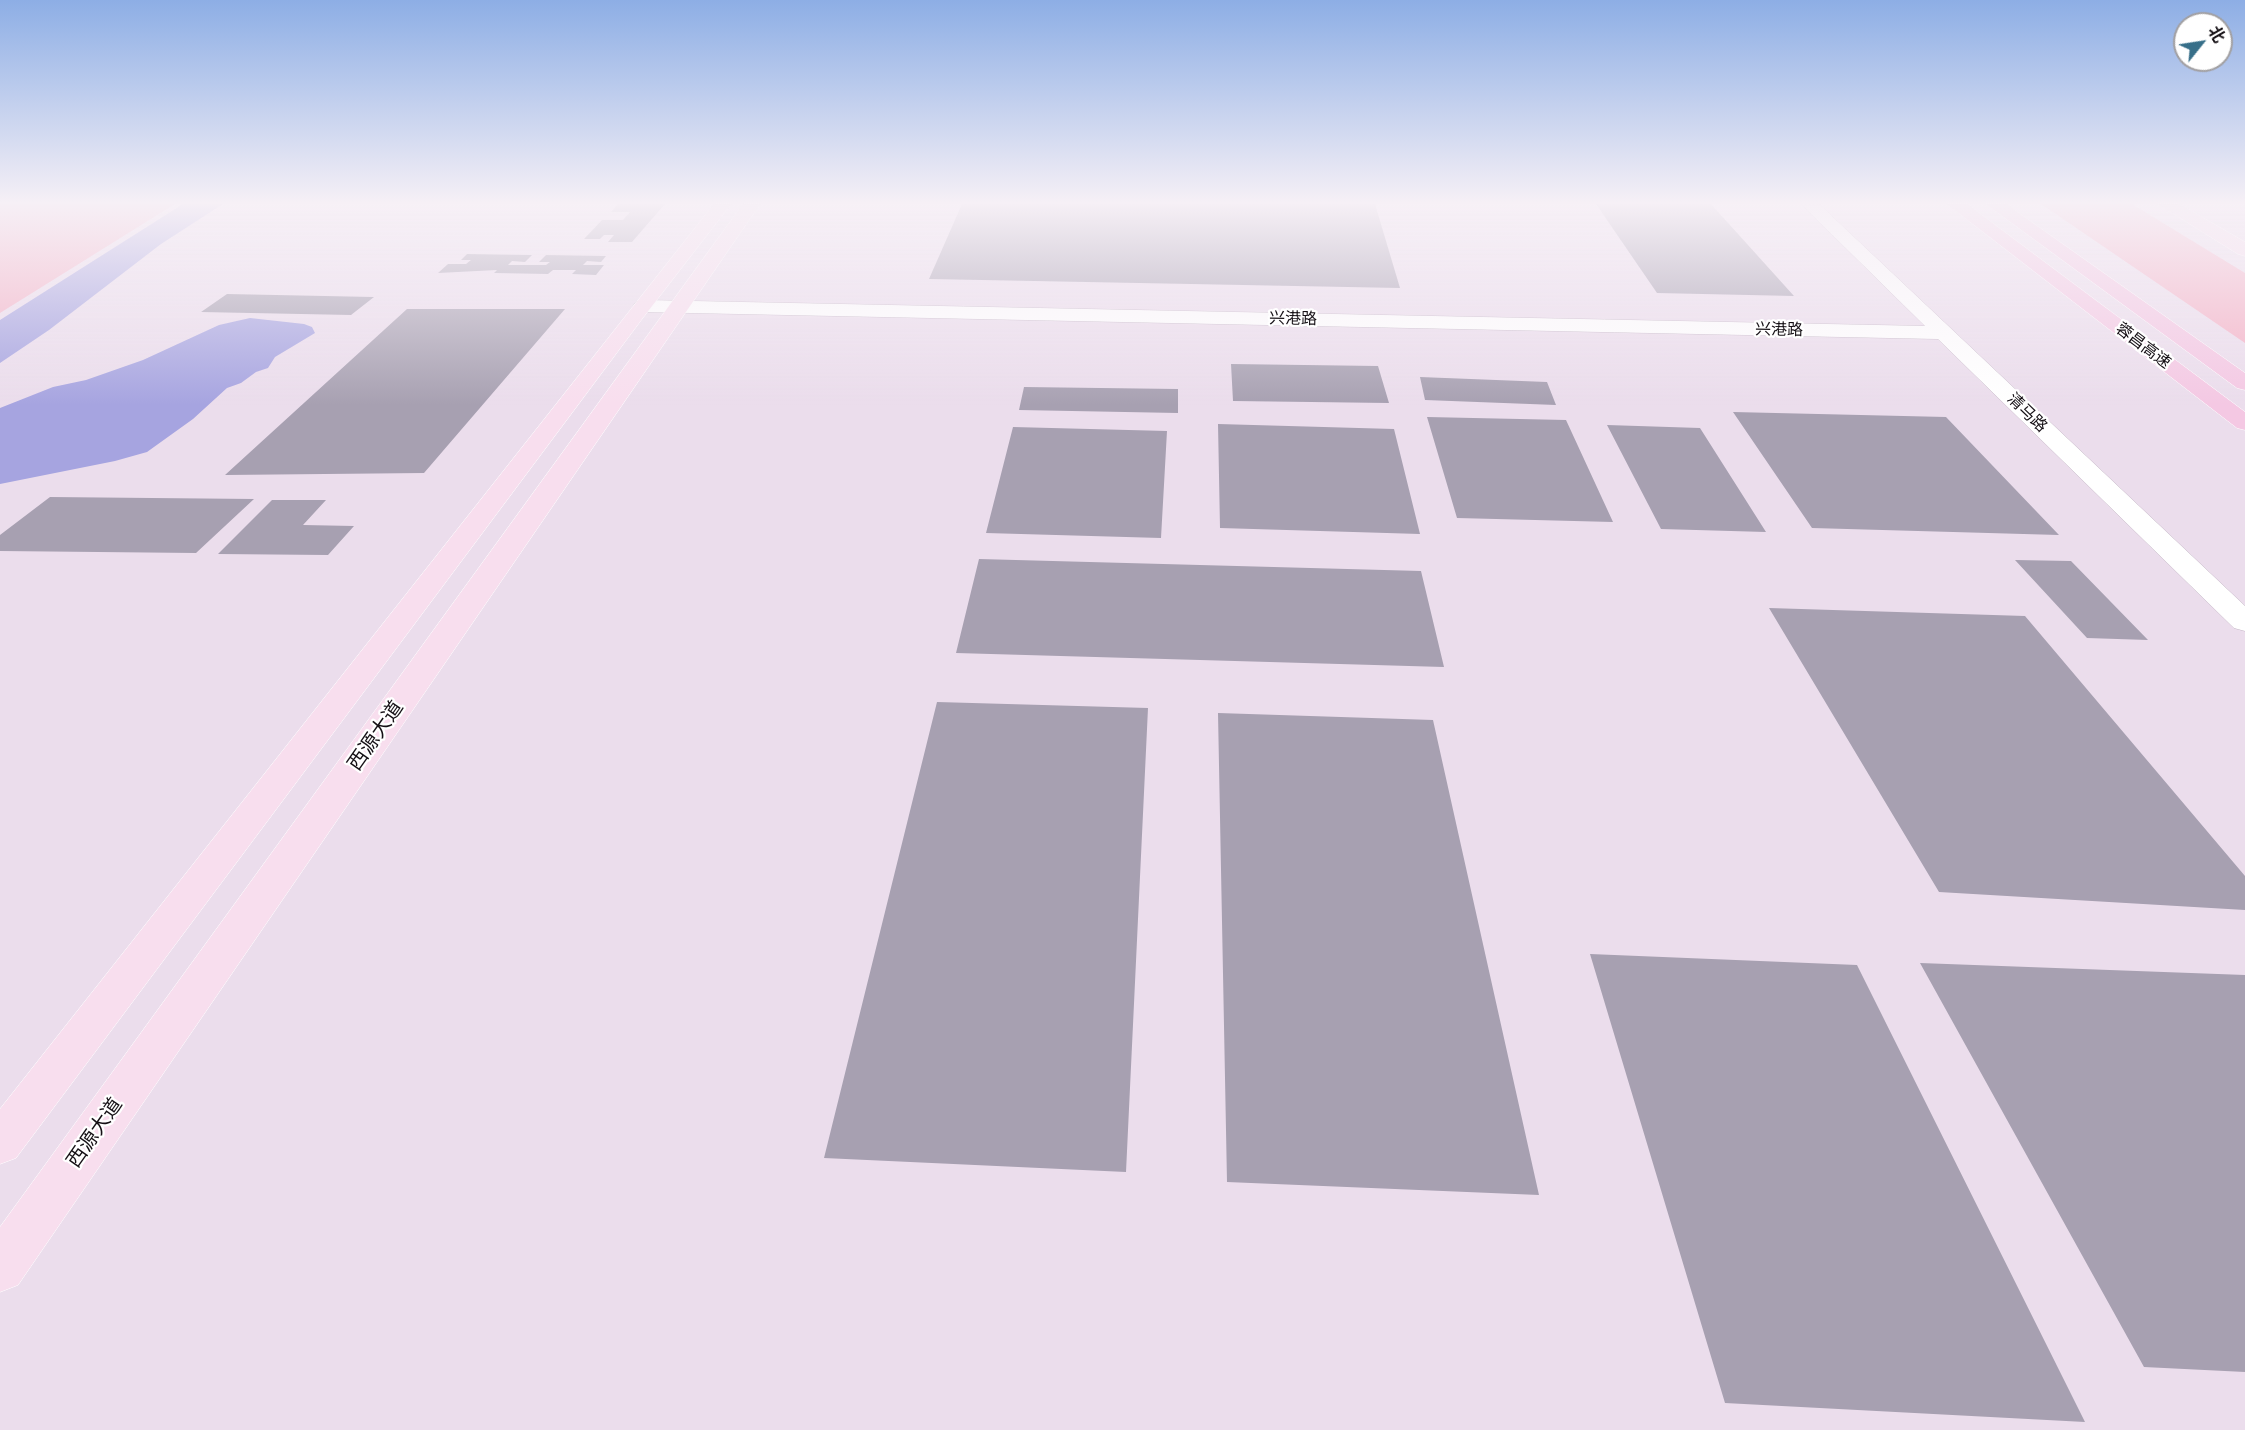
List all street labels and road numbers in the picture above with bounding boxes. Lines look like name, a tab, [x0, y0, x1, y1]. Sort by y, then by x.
street label: 兴港路	[1269, 309, 1317, 329]
street label: 蓉昌高速	[2112, 319, 2174, 373]
street label: 兴港路	[1755, 320, 1803, 340]
street label: 清马路	[2003, 389, 2051, 437]
street label: 西源大道	[343, 696, 409, 776]
street label: 西源大道	[62, 1093, 128, 1173]

